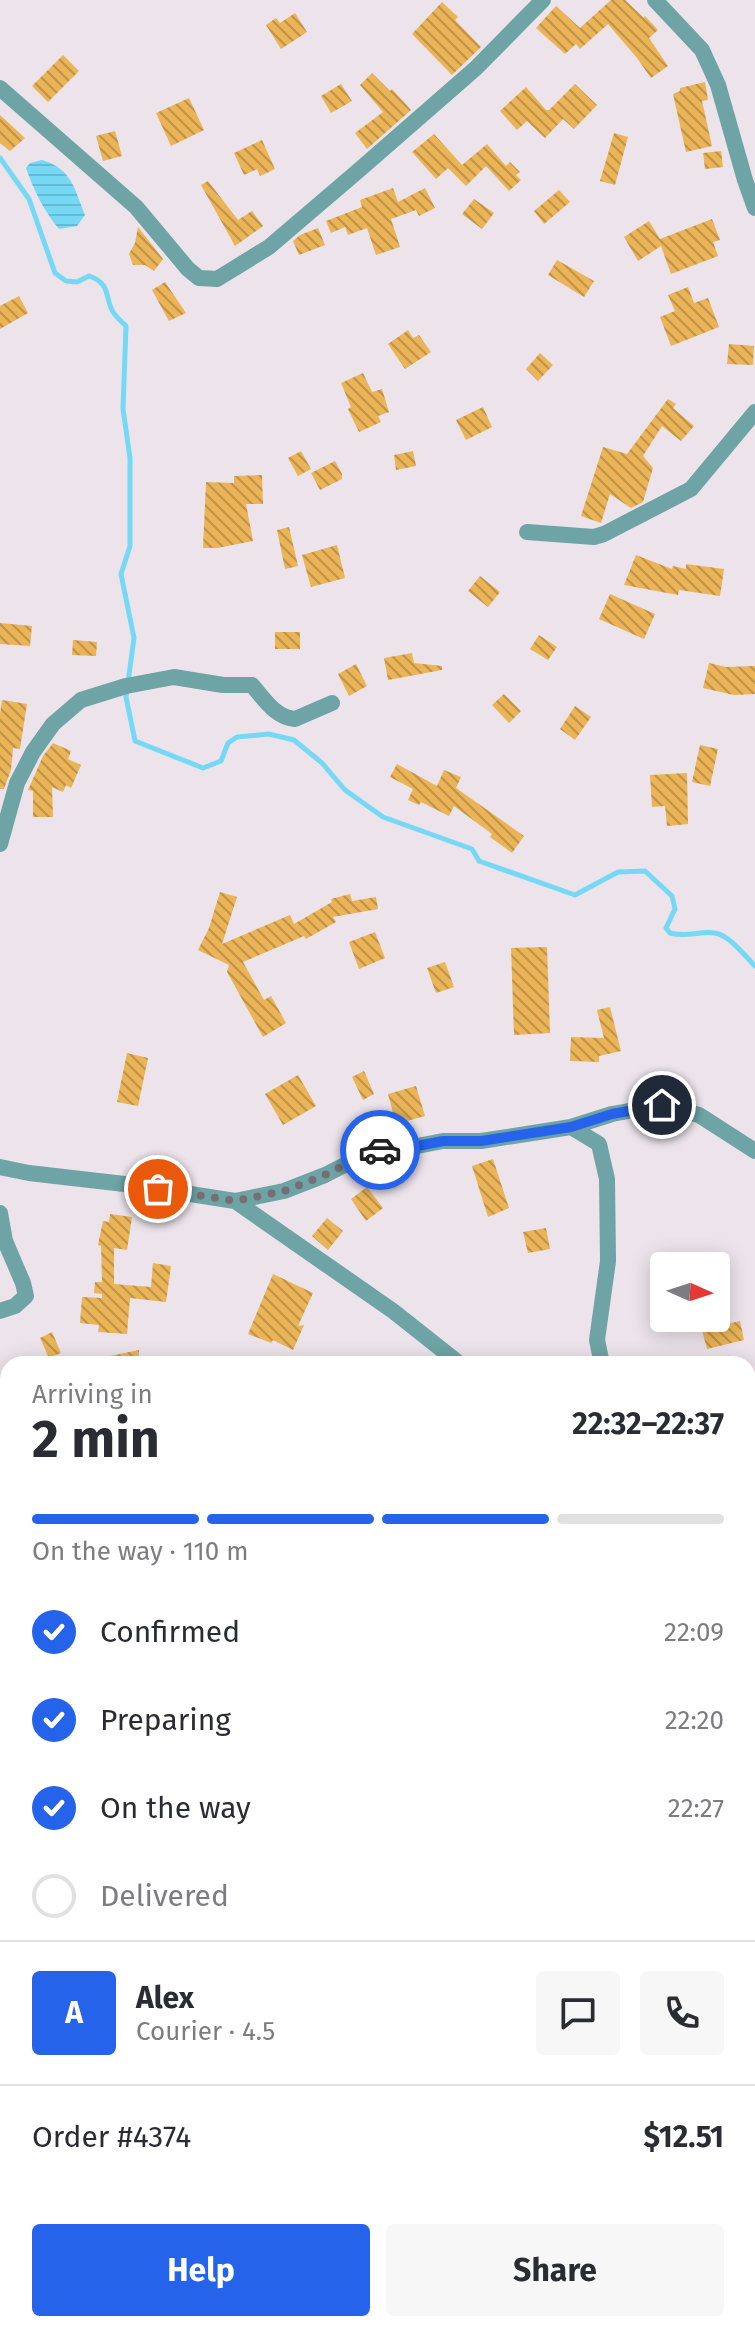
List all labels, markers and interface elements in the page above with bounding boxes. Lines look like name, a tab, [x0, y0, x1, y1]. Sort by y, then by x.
pin	[628, 1071, 696, 1139]
icon: home	[640, 1083, 684, 1127]
courier	[340, 1110, 420, 1190]
icon: car	[358, 1128, 402, 1172]
pin	[124, 1155, 192, 1223]
icon: bag	[136, 1167, 180, 1211]
north arrow	[650, 1252, 730, 1332]
map controls	[650, 1252, 730, 1332]
text: Arriving in	[32, 1379, 153, 1410]
text: 22:32–22:37	[572, 1406, 724, 1442]
text: 2 min	[32, 1408, 160, 1471]
text: On the way · 110 m	[32, 1536, 249, 1567]
icon: check	[32, 1610, 76, 1654]
text: Confirmed	[100, 1614, 240, 1650]
text: 22:09	[664, 1617, 724, 1648]
icon: check	[32, 1698, 76, 1742]
text: Preparing	[100, 1702, 231, 1738]
text: 22:20	[665, 1705, 724, 1736]
icon: check	[32, 1786, 76, 1830]
text: On the way	[100, 1790, 251, 1826]
text: 22:27	[668, 1793, 724, 1824]
text: Delivered	[100, 1878, 229, 1914]
button: chat	[536, 1971, 620, 2055]
button: phone	[640, 1971, 724, 2055]
text: Alex	[136, 1980, 194, 2016]
text: A	[65, 1995, 83, 2031]
text: Courier · 4.5	[136, 2016, 275, 2047]
text: Order #4374	[32, 2119, 191, 2155]
text: $12.51	[643, 2119, 724, 2155]
button: Help	[32, 2224, 370, 2316]
button: Share	[386, 2224, 724, 2316]

